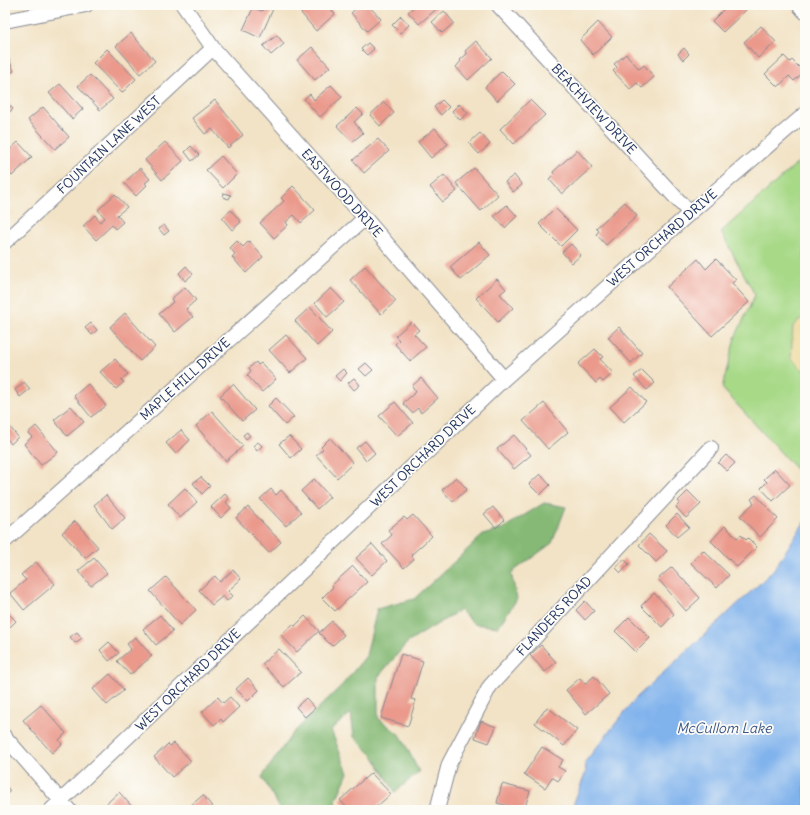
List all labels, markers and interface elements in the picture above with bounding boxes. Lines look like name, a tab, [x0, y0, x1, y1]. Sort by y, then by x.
street label: BEACHVIEW DRIVE	[548, 60, 641, 158]
street label: FOUNTAIN LANE WEST	[53, 92, 165, 198]
street label: EASTWOOD DRIVE	[298, 145, 386, 241]
street label: WEST ORCHARD DRIVE	[603, 185, 721, 290]
street label: MAPLE HILL DRIVE	[136, 334, 234, 424]
street label: WEST ORCHARD DRIVE	[367, 401, 480, 511]
street label: FLANDERS ROAD	[513, 573, 595, 659]
street label: WEST ORCHARD DRIVE	[132, 625, 245, 735]
water label: McCullom Lake	[676, 719, 773, 737]

